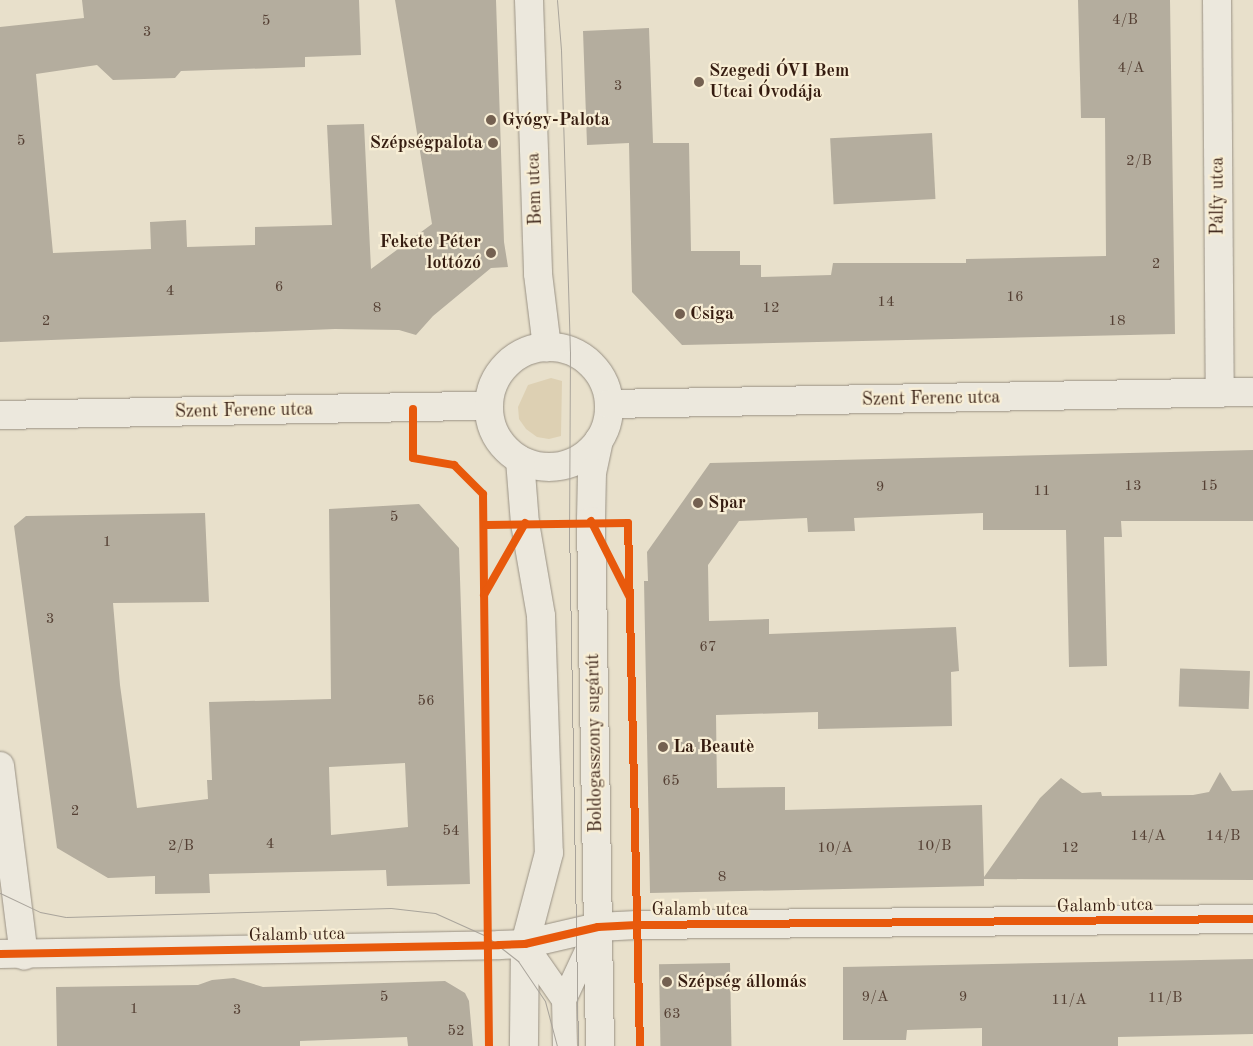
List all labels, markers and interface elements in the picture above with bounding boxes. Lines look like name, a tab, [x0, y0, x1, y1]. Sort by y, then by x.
house number: 4/B	[1112, 12, 1138, 30]
house number: 5	[262, 13, 270, 31]
house number: 3	[143, 24, 151, 42]
house number: 4/A	[1118, 60, 1144, 78]
place label: Szegedi ÓVI Bem Utcai Óvodája	[709, 61, 849, 104]
marker: Szegedi ÓVI Bem Utcai Óvodája	[693, 76, 705, 88]
house number: 3	[614, 78, 622, 96]
place label: Gyógy-Palota	[502, 109, 610, 131]
marker: Gyógy-Palota	[484, 113, 498, 127]
place label: Szépségpalota	[370, 132, 483, 154]
house number: 5	[17, 133, 25, 151]
marker: Szépségpalota	[487, 137, 499, 149]
street label: Bem utca	[523, 152, 547, 226]
house number: 2/B	[1126, 153, 1152, 171]
street label: Pálfy utca	[1207, 157, 1229, 235]
place label: Fekete Péter lottózó	[380, 232, 481, 274]
marker: Fekete Péter lottózó	[485, 247, 497, 259]
house number: 2	[1152, 256, 1160, 274]
house number: 6	[275, 279, 283, 297]
house number: 4	[166, 283, 174, 301]
house number: 16	[1006, 289, 1024, 307]
house number: 14	[877, 294, 895, 312]
house number: 8	[373, 300, 381, 318]
house number: 12	[762, 300, 780, 318]
place label: Csiga	[690, 303, 734, 325]
marker: Csiga	[674, 308, 686, 320]
house number: 2	[42, 313, 50, 331]
house number: 18	[1108, 313, 1126, 331]
street label: Szent Ferenc utca	[862, 387, 1000, 411]
street label: Szent Ferenc utca	[175, 399, 313, 423]
house number: 13	[1124, 478, 1142, 496]
house number: 15	[1200, 478, 1218, 496]
house number: 9	[876, 479, 884, 497]
house number: 11	[1033, 483, 1051, 501]
place label: Spar	[708, 492, 746, 514]
marker: Spar	[692, 497, 704, 509]
house number: 5	[390, 509, 398, 527]
house number: 1	[103, 534, 111, 552]
house number: 3	[46, 611, 54, 629]
house number: 67	[699, 639, 717, 657]
street label: Boldogasszony sugárút	[583, 653, 607, 833]
house number: 56	[417, 693, 435, 711]
place label: La Beautè	[673, 736, 755, 758]
marker: La Beautè	[657, 741, 669, 753]
house number: 65	[662, 773, 680, 791]
house number: 2	[71, 803, 79, 821]
house number: 54	[442, 823, 460, 841]
house number: 14/A	[1130, 828, 1166, 846]
house number: 14/B	[1206, 828, 1240, 846]
house number: 4	[266, 836, 274, 854]
house number: 2/B	[168, 838, 194, 856]
house number: 10/B	[917, 838, 951, 856]
house number: 10/A	[817, 840, 853, 858]
house number: 12	[1061, 840, 1079, 858]
house number: 8	[718, 869, 726, 887]
street label: Galamb utca	[1056, 894, 1154, 918]
street label: Galamb utca	[652, 899, 748, 921]
street label: Galamb utca	[248, 923, 346, 947]
place label: Szépség állomás	[677, 971, 807, 993]
marker: Szépség állomás	[661, 976, 673, 988]
house number: 5	[380, 989, 388, 1007]
house number: 9/A	[862, 989, 888, 1007]
house number: 9	[959, 989, 967, 1007]
house number: 11/B	[1148, 990, 1182, 1008]
house number: 11/A	[1051, 992, 1087, 1010]
house number: 1	[130, 1001, 138, 1019]
house number: 3	[233, 1002, 241, 1020]
house number: 63	[663, 1006, 681, 1024]
house number: 52	[447, 1023, 465, 1041]

